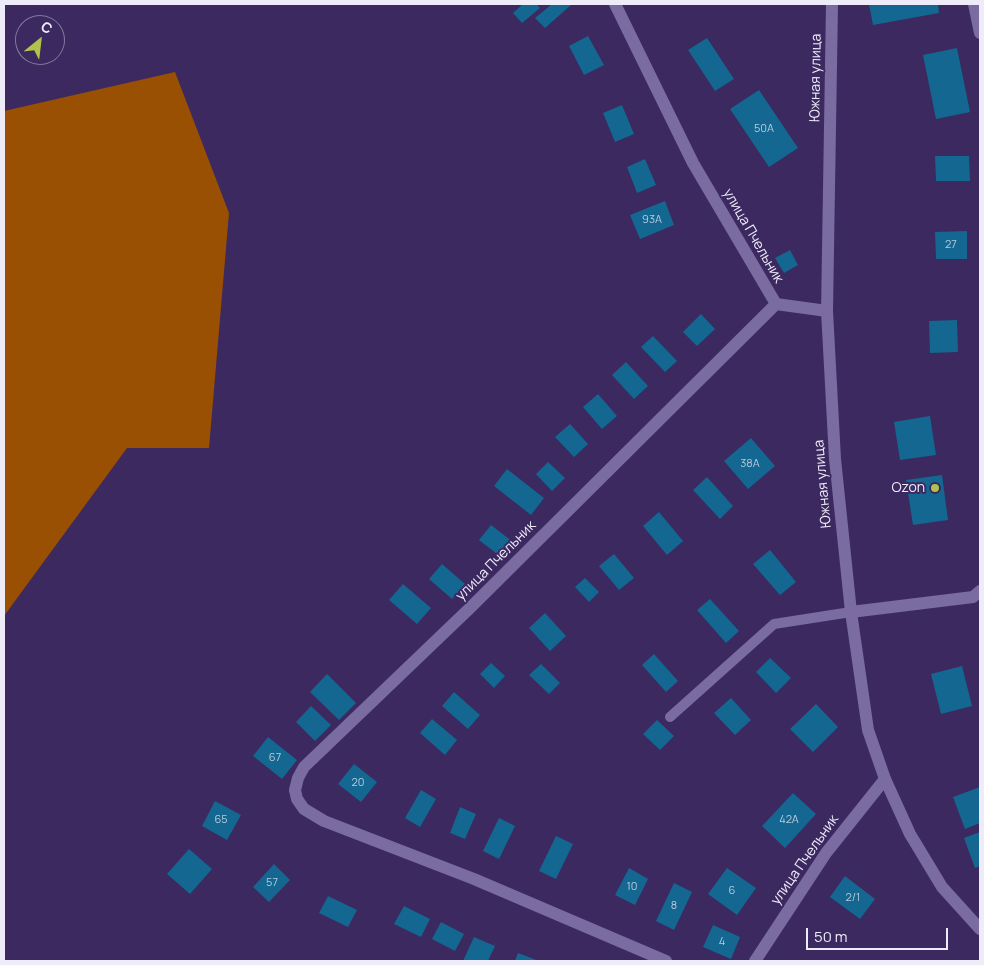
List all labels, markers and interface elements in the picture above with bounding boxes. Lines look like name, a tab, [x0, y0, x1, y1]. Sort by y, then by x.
north arrow	[15, 15, 65, 65]
text: С	[38, 17, 56, 38]
street label: Южная улица	[807, 34, 825, 122]
house number: 50А	[754, 122, 774, 136]
street label: улица Пчельник	[719, 186, 787, 286]
house number: 93А	[642, 213, 662, 227]
house number: 27	[945, 238, 957, 252]
street label: Южная улица	[811, 439, 835, 529]
house number: 38А	[740, 457, 760, 471]
place label: Ozon	[891, 480, 925, 496]
marker: Ozon	[929, 482, 941, 494]
street label: улица Пчельник	[452, 517, 540, 605]
house number: 67	[269, 751, 281, 765]
house number: 20	[352, 776, 364, 790]
street label: улица Пчельник	[768, 812, 842, 908]
house number: 65	[214, 813, 228, 827]
house number: 42А	[779, 813, 799, 827]
house number: 57	[266, 876, 278, 890]
house number: 10	[627, 880, 637, 894]
house number: 6	[729, 884, 735, 898]
house number: 2/1	[846, 891, 860, 905]
house number: 8	[671, 899, 677, 913]
scale bar	[809, 918, 952, 950]
text: 50 m	[814, 926, 848, 947]
house number: 4	[719, 935, 725, 949]

